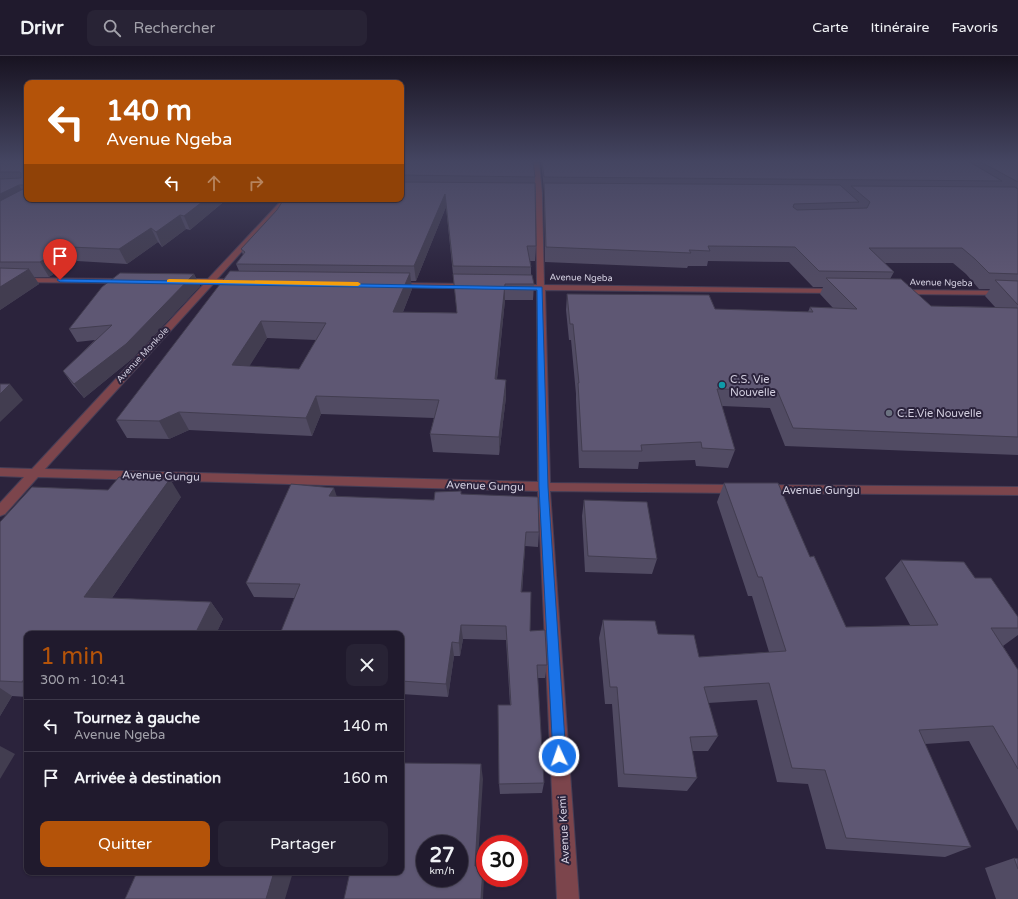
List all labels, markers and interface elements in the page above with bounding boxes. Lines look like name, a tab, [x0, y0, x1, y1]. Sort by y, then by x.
search box	[87, 10, 367, 46]
text: Drivr	[20, 17, 63, 39]
icon: search	[101, 17, 123, 39]
text: Rechercher	[133, 19, 215, 37]
text: Carte	[812, 19, 848, 36]
text: Itinéraire	[870, 19, 929, 36]
text: Favoris	[951, 19, 998, 36]
text: 140 m	[106, 94, 192, 128]
icon: left	[40, 96, 92, 148]
text: Avenue Ngeba	[106, 128, 232, 150]
icon: left	[161, 172, 183, 194]
icon: ahead	[203, 172, 225, 194]
icon: right	[245, 172, 267, 194]
pin	[43, 239, 77, 280]
icon: arrive	[49, 245, 71, 267]
street label: Avenue Ngeba	[549, 272, 613, 284]
street label: Avenue Ngeba	[909, 277, 973, 289]
street label: Avenue Monkole	[115, 325, 171, 385]
place label: C.S. Vie Nouvelle	[730, 373, 776, 399]
marker: C.S. Vie Nouvelle	[717, 380, 727, 390]
place label: C.E.Vie Nouvelle	[897, 407, 982, 420]
marker: C.E.Vie Nouvelle	[884, 408, 894, 418]
street label: Avenue Gungu	[122, 468, 200, 484]
street label: Avenue Gungu	[446, 478, 524, 494]
street label: Avenue Gungu	[782, 484, 860, 497]
text: 1 min	[40, 642, 104, 671]
button: close	[346, 644, 388, 686]
text: 300 m · 10:41	[40, 672, 126, 688]
text: Tournez à gauche	[74, 709, 200, 727]
icon: left	[40, 715, 62, 737]
text: 140 m	[342, 717, 388, 735]
text: Avenue Ngeba	[74, 727, 165, 743]
position arrow	[538, 735, 580, 777]
icon: arrive	[40, 767, 62, 789]
text: Arrivée à destination	[74, 769, 221, 787]
text: 160 m	[342, 769, 388, 787]
street label: Avenue Kemi	[556, 795, 572, 865]
button: Quitter	[40, 821, 210, 867]
button: Partager	[218, 821, 388, 867]
speed limit sign: 30	[476, 835, 528, 887]
text: 27	[429, 844, 455, 868]
text: km/h	[429, 865, 455, 877]

